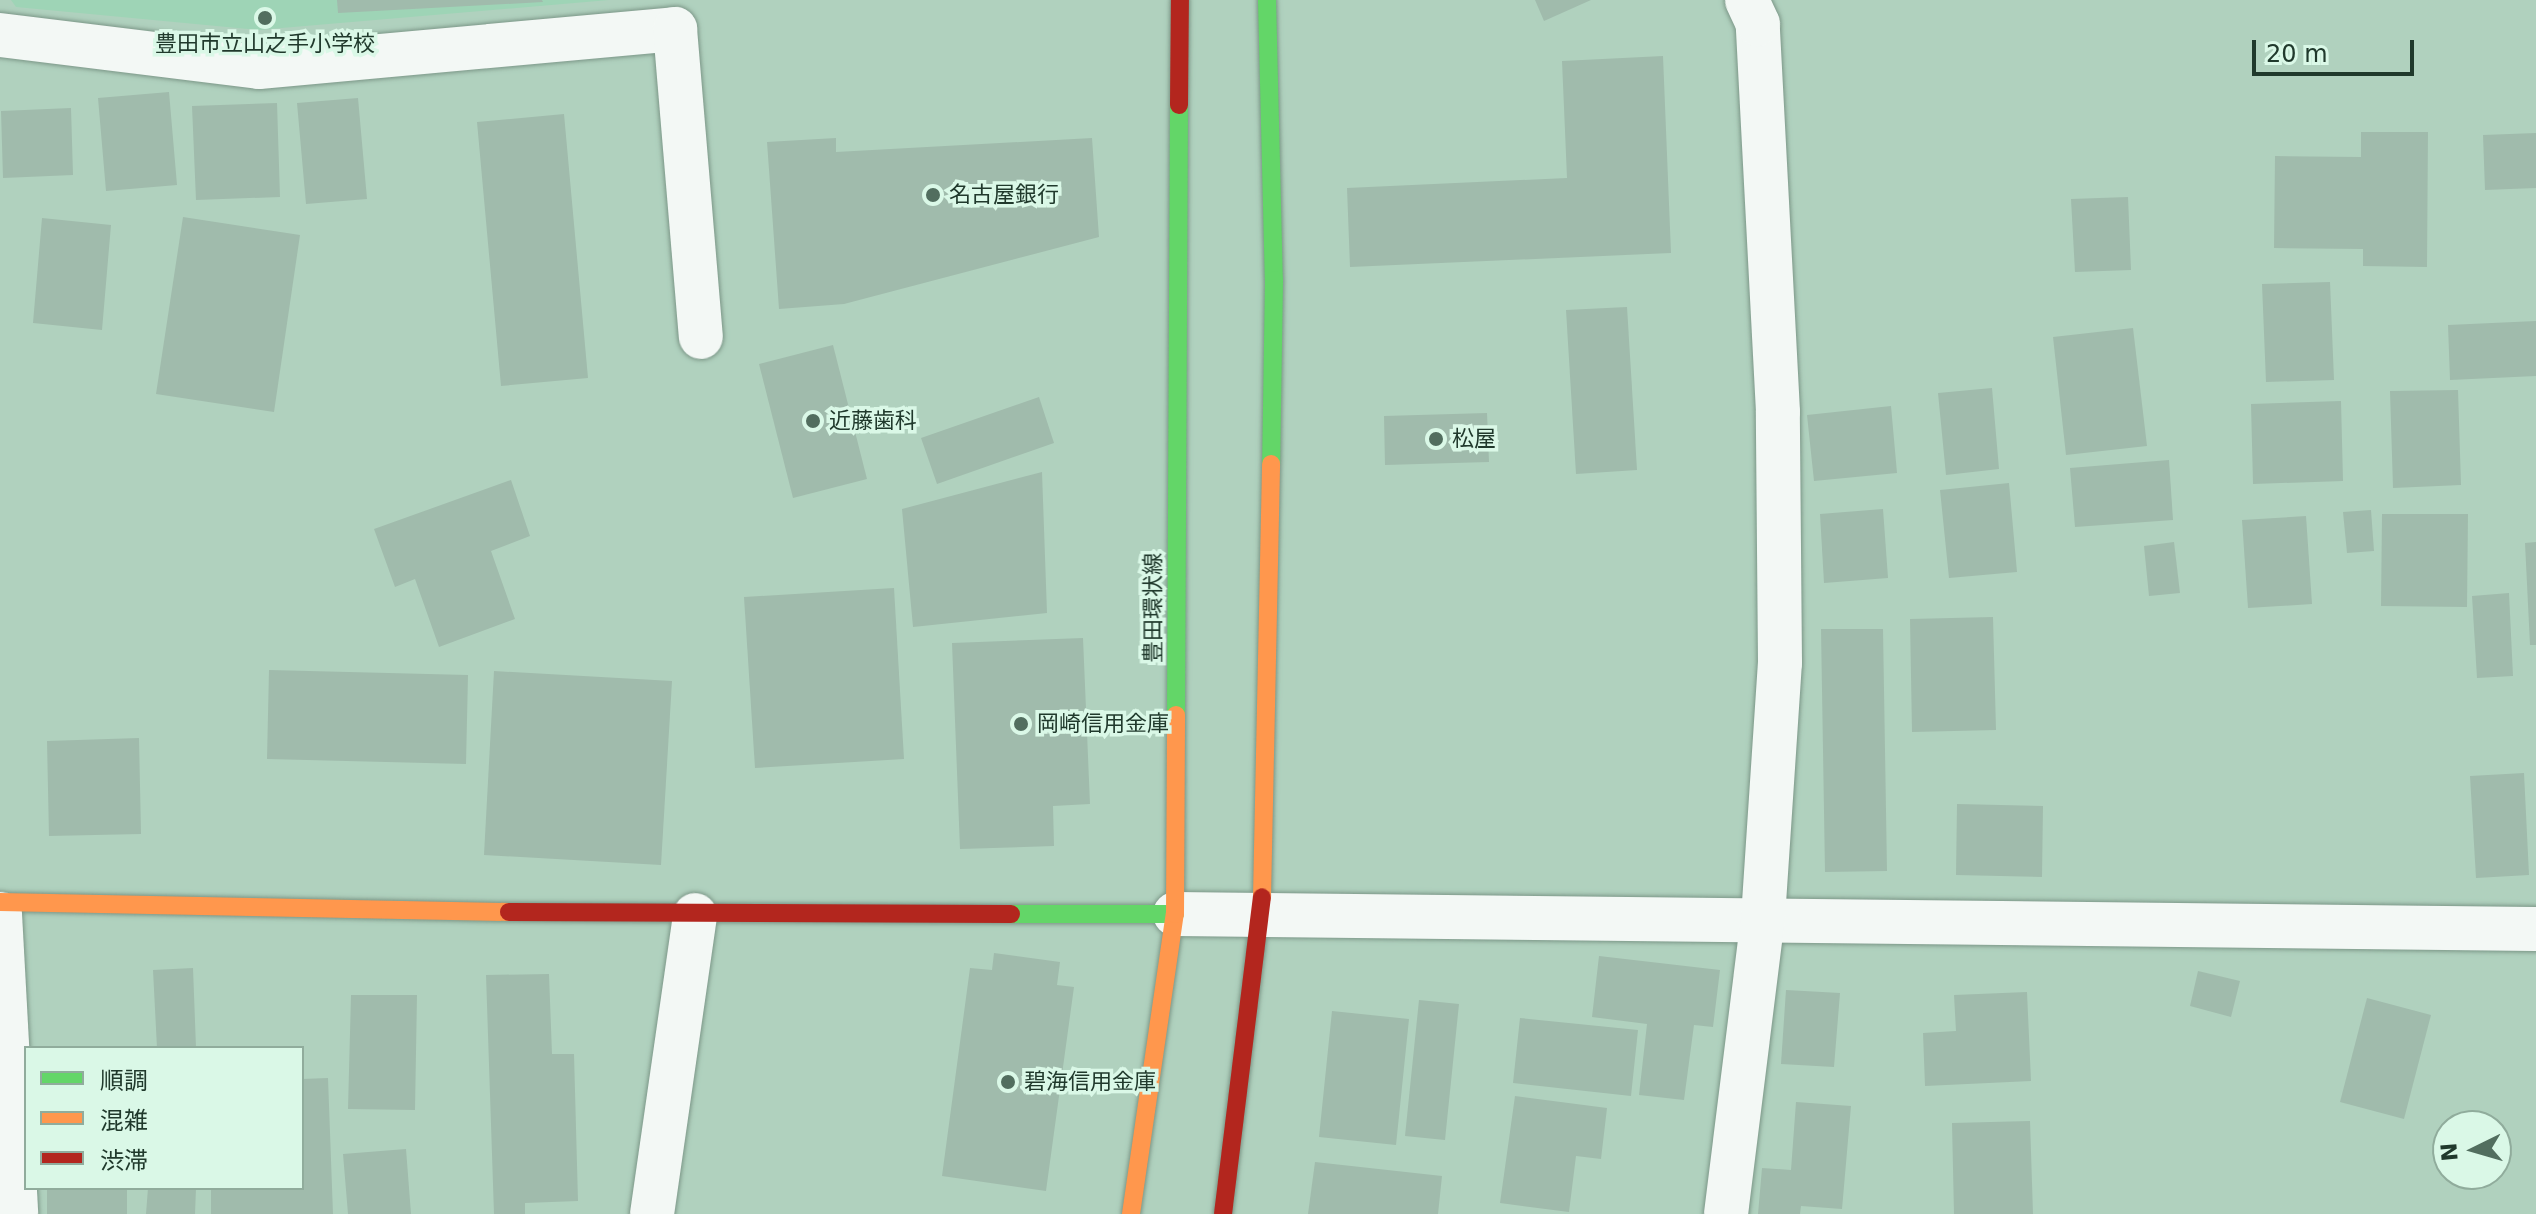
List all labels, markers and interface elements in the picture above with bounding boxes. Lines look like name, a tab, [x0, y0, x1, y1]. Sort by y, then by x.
marker: 豊田市立山之手小学校	[256, 9, 274, 27]
scale bar	[2256, 24, 2418, 74]
place label: 豊田市立山之手小学校	[155, 31, 375, 57]
text: 20 m	[2266, 40, 2328, 68]
place label: 名古屋銀行	[949, 182, 1059, 208]
marker: 名古屋銀行	[924, 186, 942, 204]
place label: 近藤歯科	[829, 408, 917, 434]
marker: 近藤歯科	[804, 412, 822, 430]
place label: 松屋	[1452, 426, 1496, 452]
marker: 松屋	[1427, 430, 1445, 448]
street label: 豊田環状線	[1140, 553, 1166, 663]
place label: 岡崎信用金庫	[1037, 711, 1169, 737]
marker: 岡崎信用金庫	[1012, 715, 1030, 733]
legend	[24, 1046, 304, 1190]
text: 順調	[100, 1067, 148, 1095]
place label: 碧海信用金庫	[1024, 1069, 1156, 1095]
marker: 碧海信用金庫	[999, 1073, 1017, 1091]
text: 混雑	[100, 1107, 148, 1135]
north arrow	[2432, 1110, 2512, 1190]
text: N	[2436, 1142, 2463, 1162]
text: 渋滞	[100, 1147, 148, 1175]

